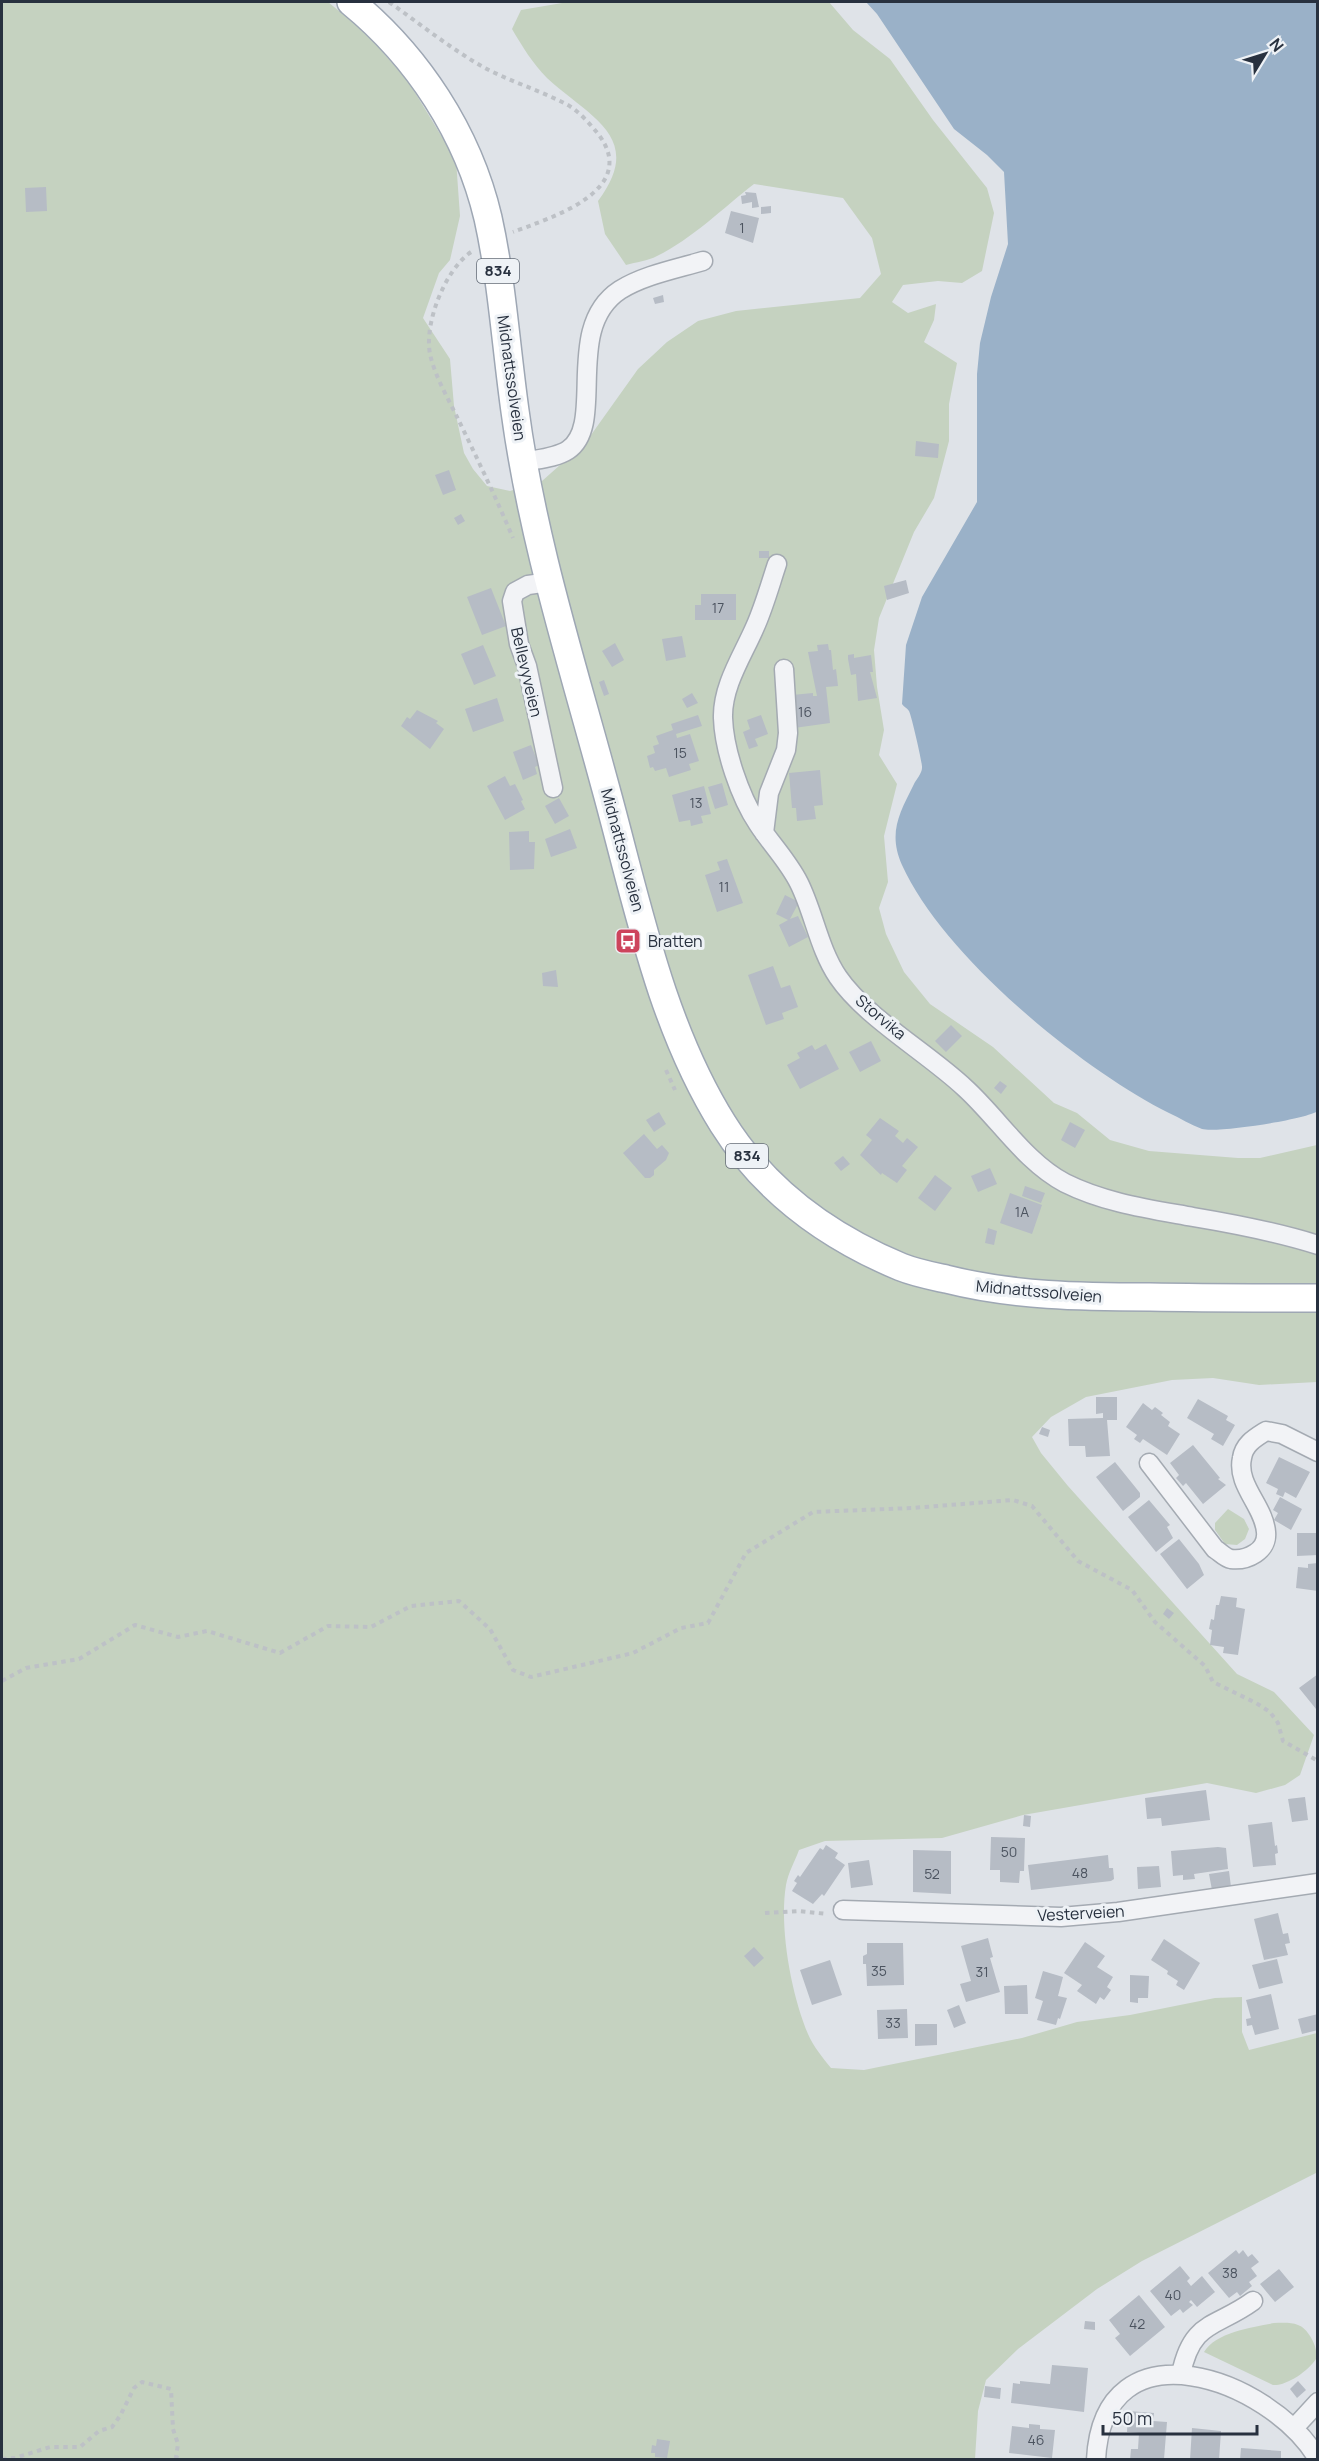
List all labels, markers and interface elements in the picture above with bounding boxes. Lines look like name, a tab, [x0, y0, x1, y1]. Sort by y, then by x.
north arrow	[1235, 24, 1295, 84]
text: N	[1265, 33, 1289, 56]
house number: 1	[739, 218, 745, 237]
road number: 834	[477, 259, 519, 283]
street label: Midnattssolveien	[492, 314, 532, 442]
house number: 17	[712, 598, 724, 617]
street label: Bellevyveien	[506, 625, 548, 719]
house number: 16	[798, 702, 812, 721]
house number: 15	[673, 743, 687, 762]
street label: Midnattssolveien	[596, 786, 650, 914]
house number: 13	[689, 793, 703, 812]
house number: 11	[719, 877, 729, 896]
bus stop icon: Bratten	[613, 926, 643, 956]
place label: Bratten	[648, 930, 703, 952]
street label: Storvika	[851, 989, 911, 1045]
road number: 834	[726, 1144, 768, 1168]
house number: 1A	[1015, 1202, 1029, 1221]
street label: Midnattssolveien	[975, 1275, 1103, 1307]
house number: 50	[1001, 1842, 1017, 1861]
house number: 48	[1072, 1863, 1088, 1882]
house number: 52	[924, 1864, 940, 1883]
street label: Vesterveien	[1037, 1900, 1125, 1926]
house number: 35	[871, 1961, 887, 1980]
house number: 31	[975, 1962, 989, 1981]
house number: 33	[885, 2013, 901, 2032]
house number: 38	[1222, 2263, 1238, 2282]
house number: 40	[1165, 2285, 1181, 2304]
house number: 42	[1129, 2314, 1145, 2333]
scale bar	[1103, 2398, 1258, 2436]
text: 50 m	[1112, 2406, 1152, 2430]
house number: 46	[1028, 2430, 1044, 2449]

